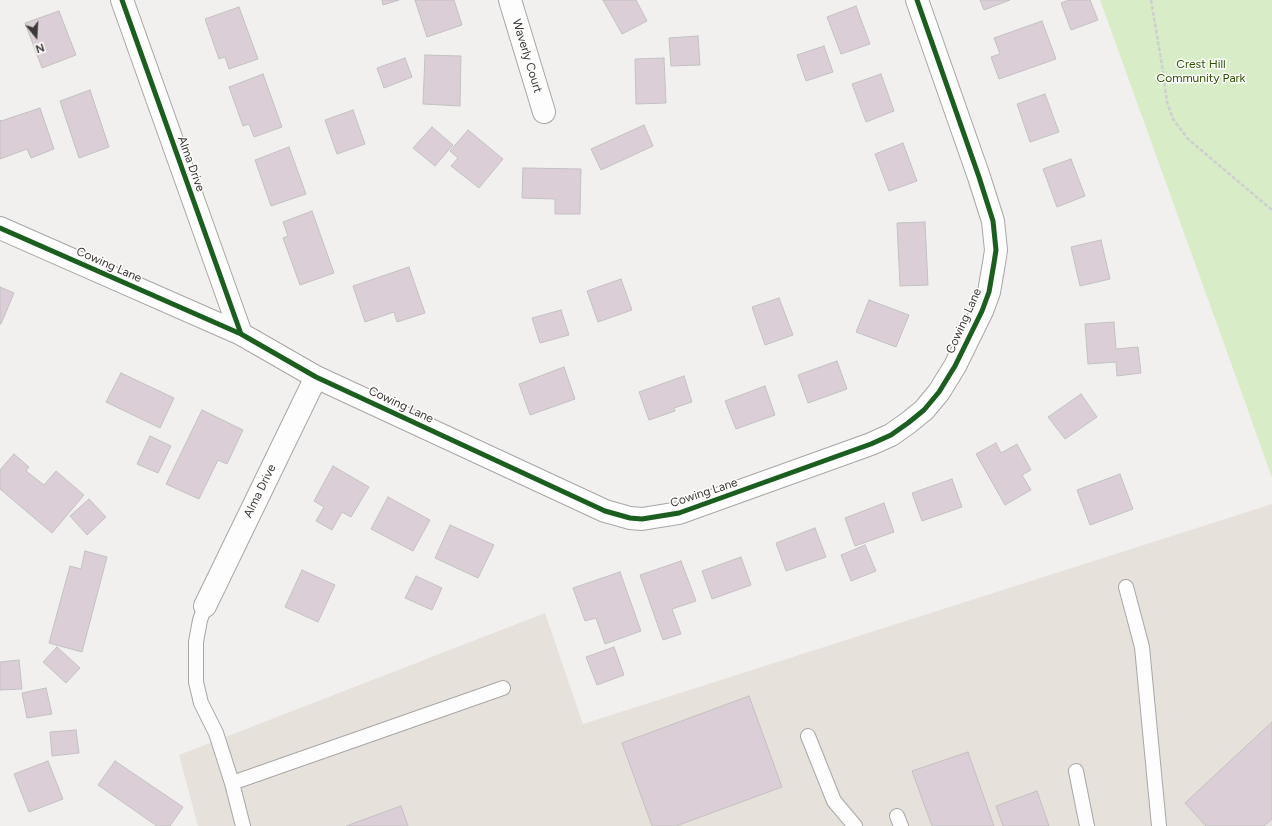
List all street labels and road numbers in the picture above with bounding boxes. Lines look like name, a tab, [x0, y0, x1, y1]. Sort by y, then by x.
street label: Waverly Court	[509, 17, 545, 95]
street label: Alma Drive	[174, 134, 208, 194]
street label: Cowing Lane	[74, 244, 144, 286]
street label: Cowing Lane	[943, 286, 985, 356]
street label: Cowing Lane	[366, 384, 436, 426]
street label: Alma Drive	[241, 462, 279, 520]
street label: Cowing Lane	[669, 475, 739, 511]

